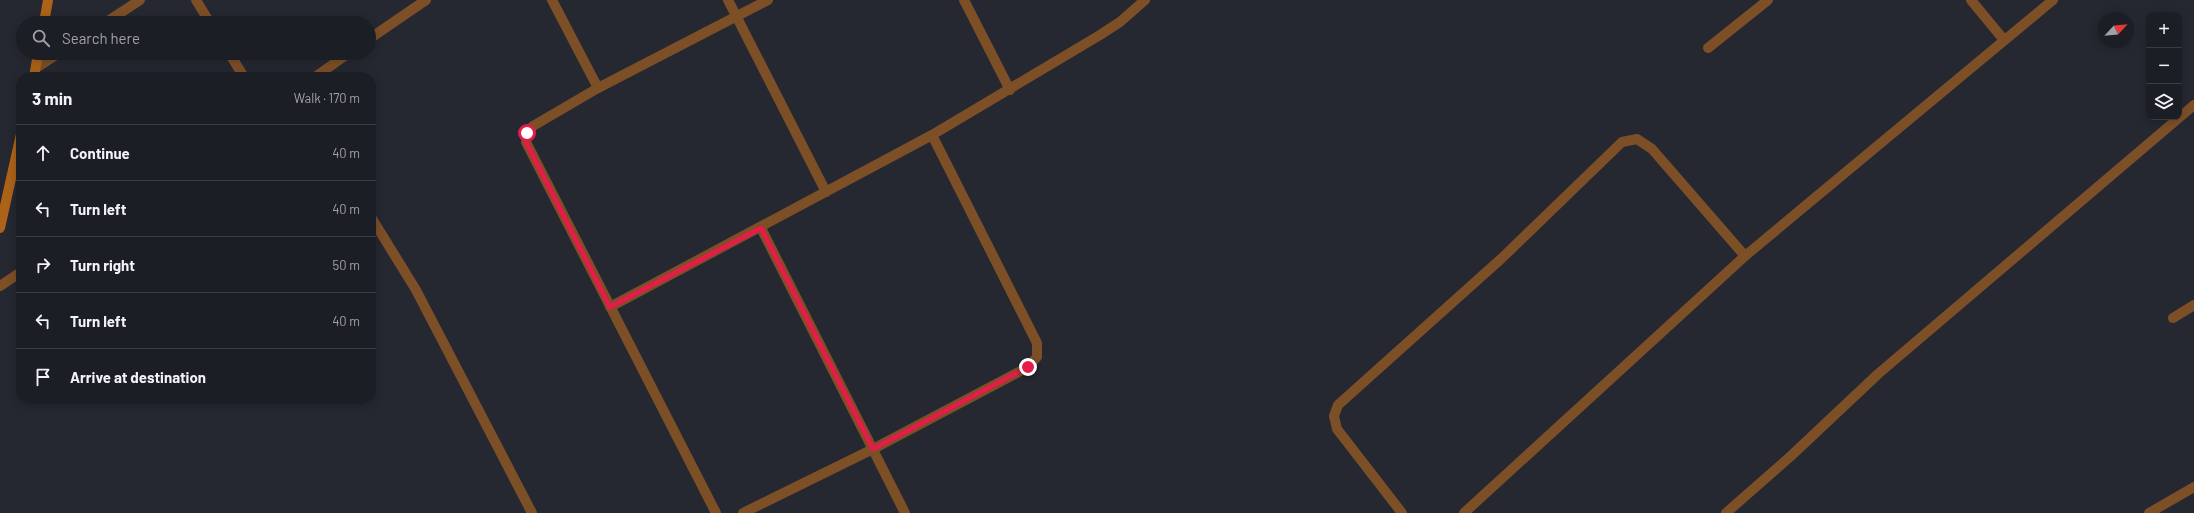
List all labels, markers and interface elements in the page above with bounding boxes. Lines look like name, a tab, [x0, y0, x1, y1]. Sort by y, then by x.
north arrow	[2098, 12, 2134, 48]
map controls	[2146, 12, 2182, 120]
button: +	[2146, 12, 2182, 48]
search box	[16, 16, 376, 60]
icon: search	[30, 27, 52, 49]
text: Search here	[62, 29, 140, 47]
button: −	[2146, 48, 2182, 84]
button: layers	[2146, 84, 2182, 120]
text: 3 min	[32, 88, 72, 108]
text: Walk · 170 m	[294, 90, 360, 106]
route start	[518, 124, 536, 142]
icon: ahead	[32, 142, 54, 164]
text: Continue	[70, 144, 130, 162]
text: 40 m	[332, 145, 360, 161]
icon: left	[32, 198, 54, 220]
text: Turn left	[70, 200, 126, 218]
text: 40 m	[332, 201, 360, 217]
icon: right	[32, 254, 54, 276]
text: Turn right	[70, 256, 135, 274]
text: 50 m	[333, 257, 360, 273]
icon: left	[32, 310, 54, 332]
text: Turn left	[70, 312, 126, 330]
text: 40 m	[332, 313, 360, 329]
route end	[1019, 358, 1037, 376]
icon: arrive	[32, 366, 54, 388]
text: Arrive at destination	[70, 368, 206, 386]

